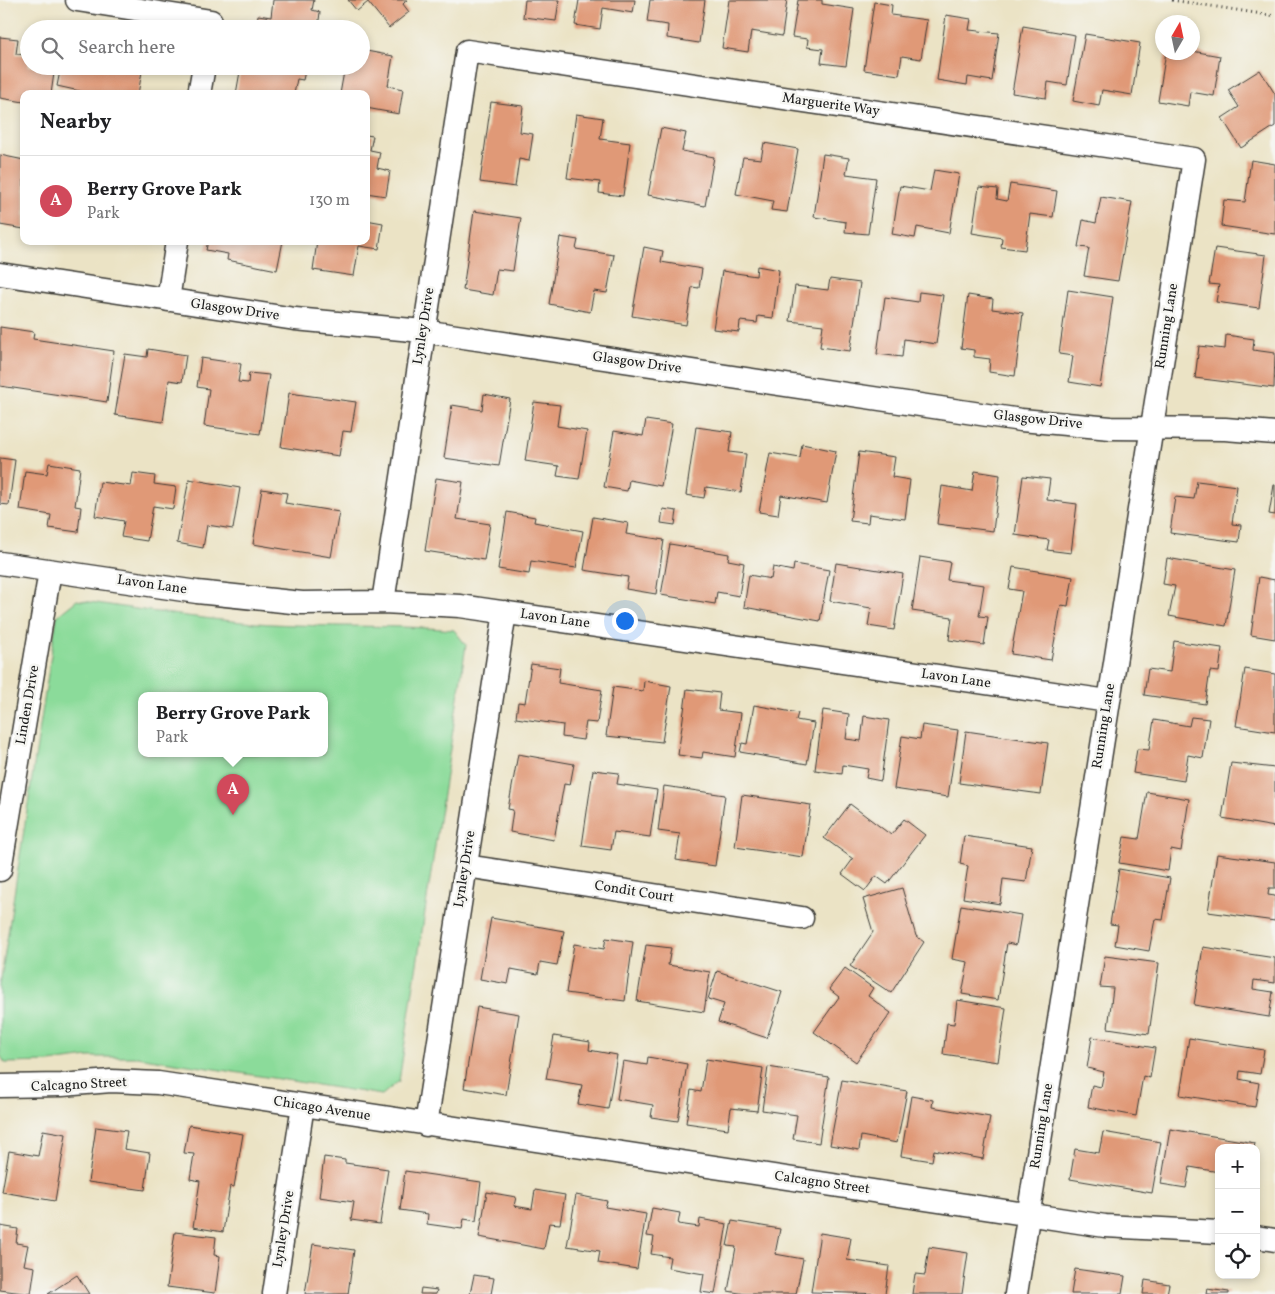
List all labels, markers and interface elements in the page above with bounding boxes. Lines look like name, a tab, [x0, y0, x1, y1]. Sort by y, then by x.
north arrow	[1155, 15, 1200, 60]
search box	[20, 20, 370, 75]
icon: search	[38, 34, 66, 62]
text: Search here	[78, 35, 175, 61]
street label: Marguerite Way	[781, 89, 882, 121]
text: Nearby	[40, 108, 111, 137]
text: Berry Grove Park	[87, 177, 242, 203]
text: A	[50, 190, 62, 212]
text: 130 m	[309, 190, 350, 212]
text: Park	[87, 203, 120, 225]
street label: Running Lane	[1151, 281, 1183, 370]
street label: Lynley Drive	[409, 286, 440, 366]
street label: Glasgow Drive	[189, 294, 281, 326]
street label: Glasgow Drive	[591, 347, 683, 379]
street label: Glasgow Drive	[993, 406, 1084, 434]
street label: Lavon Lane	[116, 571, 188, 599]
street label: Lavon Lane	[519, 605, 591, 633]
your location	[612, 608, 638, 634]
street label: Linden Drive	[12, 663, 44, 746]
street label: Lavon Lane	[920, 665, 992, 693]
street label: Running Lane	[1088, 681, 1120, 770]
popup	[138, 692, 328, 757]
text: Berry Grove Park	[156, 701, 310, 727]
text: Park	[156, 727, 188, 749]
pin: A	[217, 774, 249, 815]
street label: Lynley Drive	[450, 829, 481, 909]
street label: Condit Court	[593, 876, 675, 908]
street label: Calcagno Street	[31, 1073, 128, 1097]
street label: Running Lane	[1026, 1081, 1058, 1170]
street label: Chicago Avenue	[272, 1092, 372, 1126]
map controls	[1215, 1144, 1260, 1279]
button: +	[1215, 1144, 1260, 1189]
street label: Calcagno Street	[773, 1167, 871, 1199]
street label: Lynley Drive	[269, 1189, 300, 1269]
button: −	[1215, 1189, 1260, 1234]
button: locate	[1215, 1234, 1260, 1279]

